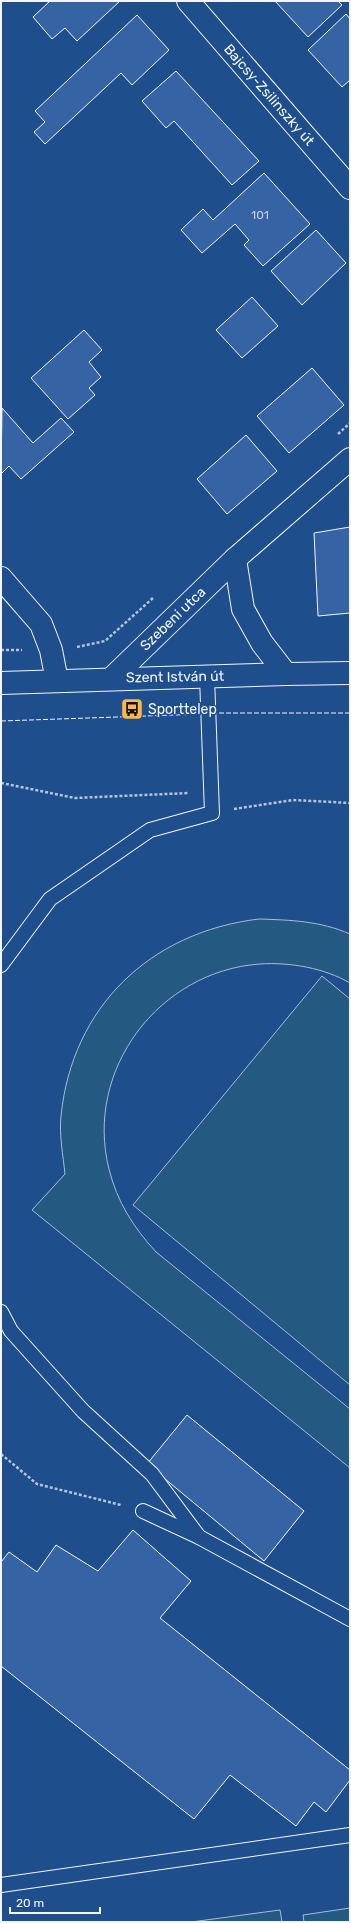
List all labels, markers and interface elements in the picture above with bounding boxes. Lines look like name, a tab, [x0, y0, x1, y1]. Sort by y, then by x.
street label: Bajcsy-Zsilinszky út	[220, 41, 318, 150]
house number: 101	[251, 208, 269, 222]
street label: Szebeni utca	[137, 584, 209, 654]
street label: Szent István út	[126, 668, 225, 686]
bus stop icon: Sporttelep	[119, 696, 145, 722]
place label: Sporttelep	[148, 701, 217, 718]
scale bar	[10, 1889, 100, 1915]
text: 20 m	[16, 1896, 44, 1910]

